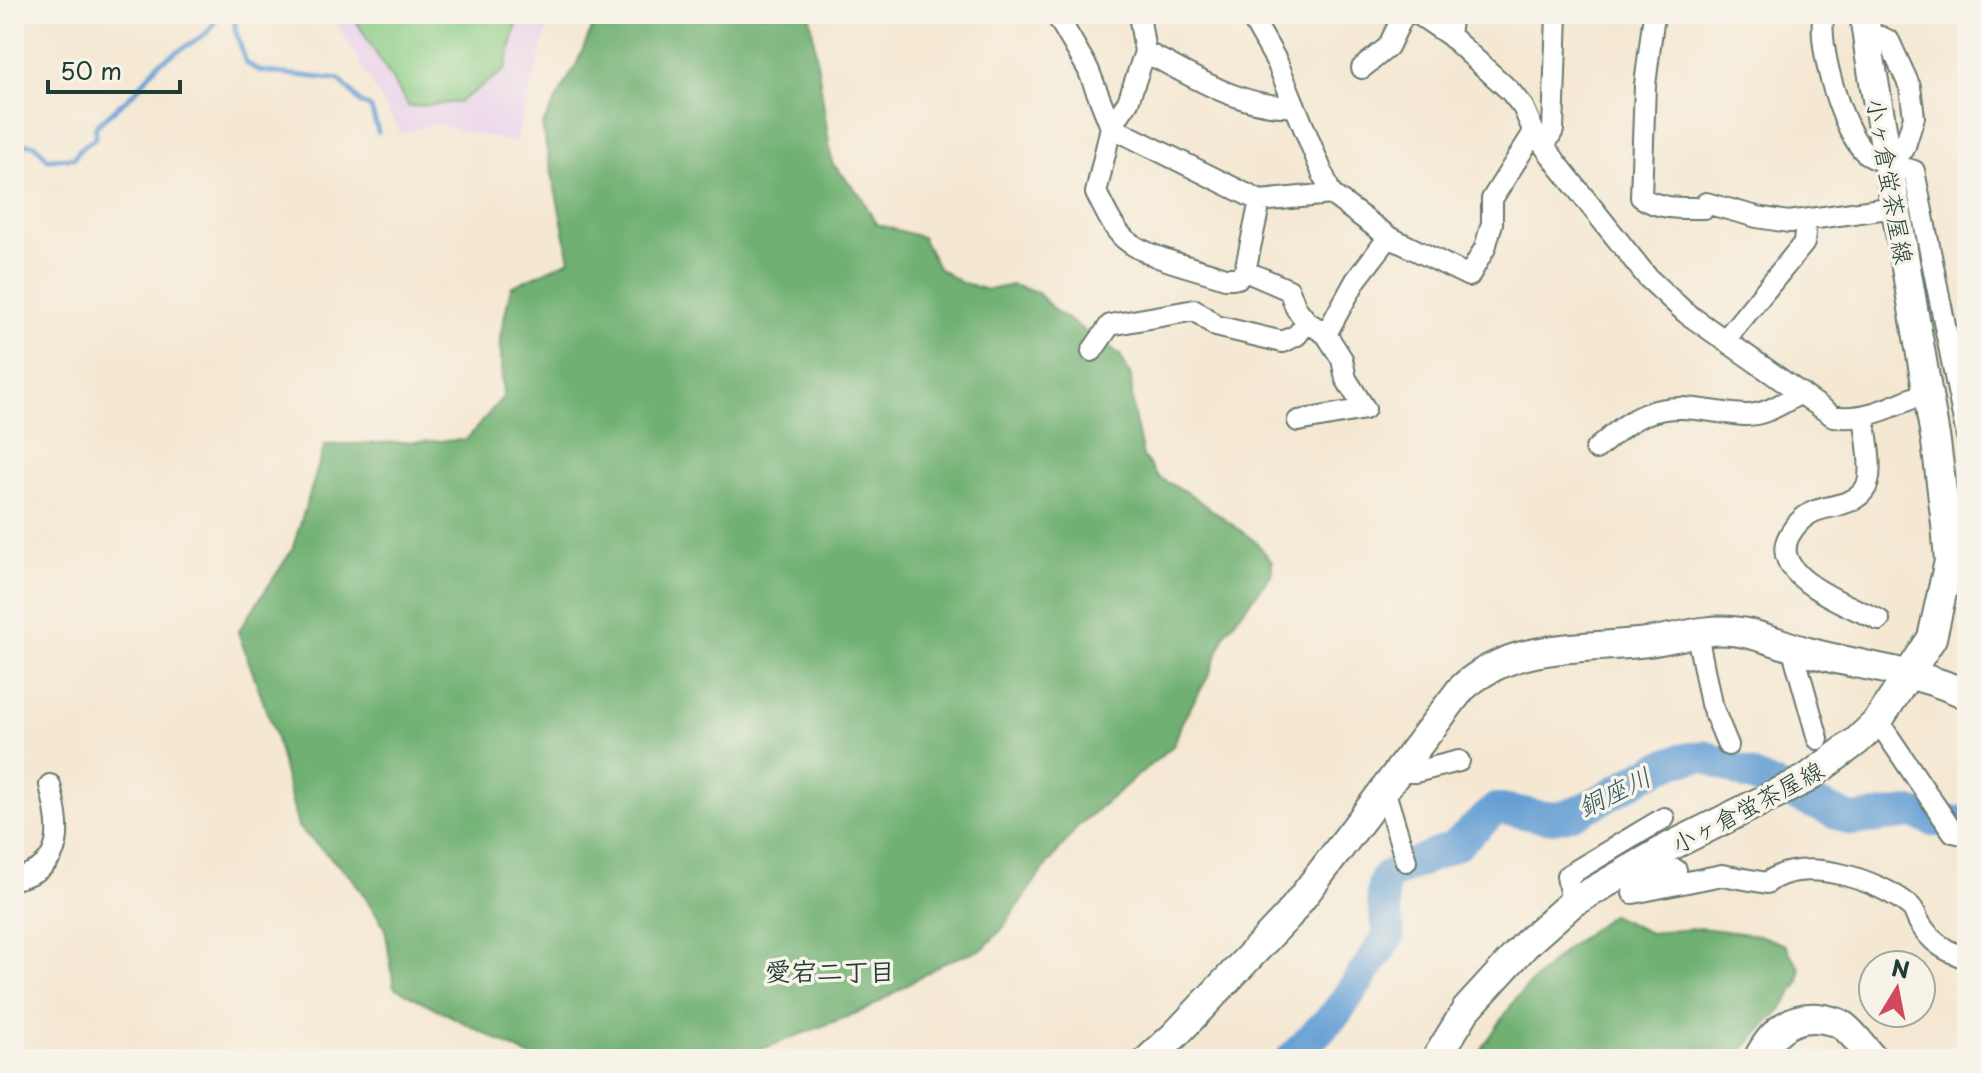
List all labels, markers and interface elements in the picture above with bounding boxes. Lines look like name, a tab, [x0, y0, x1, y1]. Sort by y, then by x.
scale bar	[48, 44, 180, 94]
text: 50 m	[60, 52, 122, 88]
street label: 小ヶ倉蛍茶屋線	[1859, 95, 1923, 267]
street label: 小ヶ倉蛍茶屋線	[1664, 751, 1830, 861]
water label: 銅座川	[1570, 756, 1658, 826]
north arrow	[1857, 949, 1937, 1029]
text: N	[1889, 950, 1912, 986]
district label: 愛宕二丁目	[765, 951, 895, 990]

